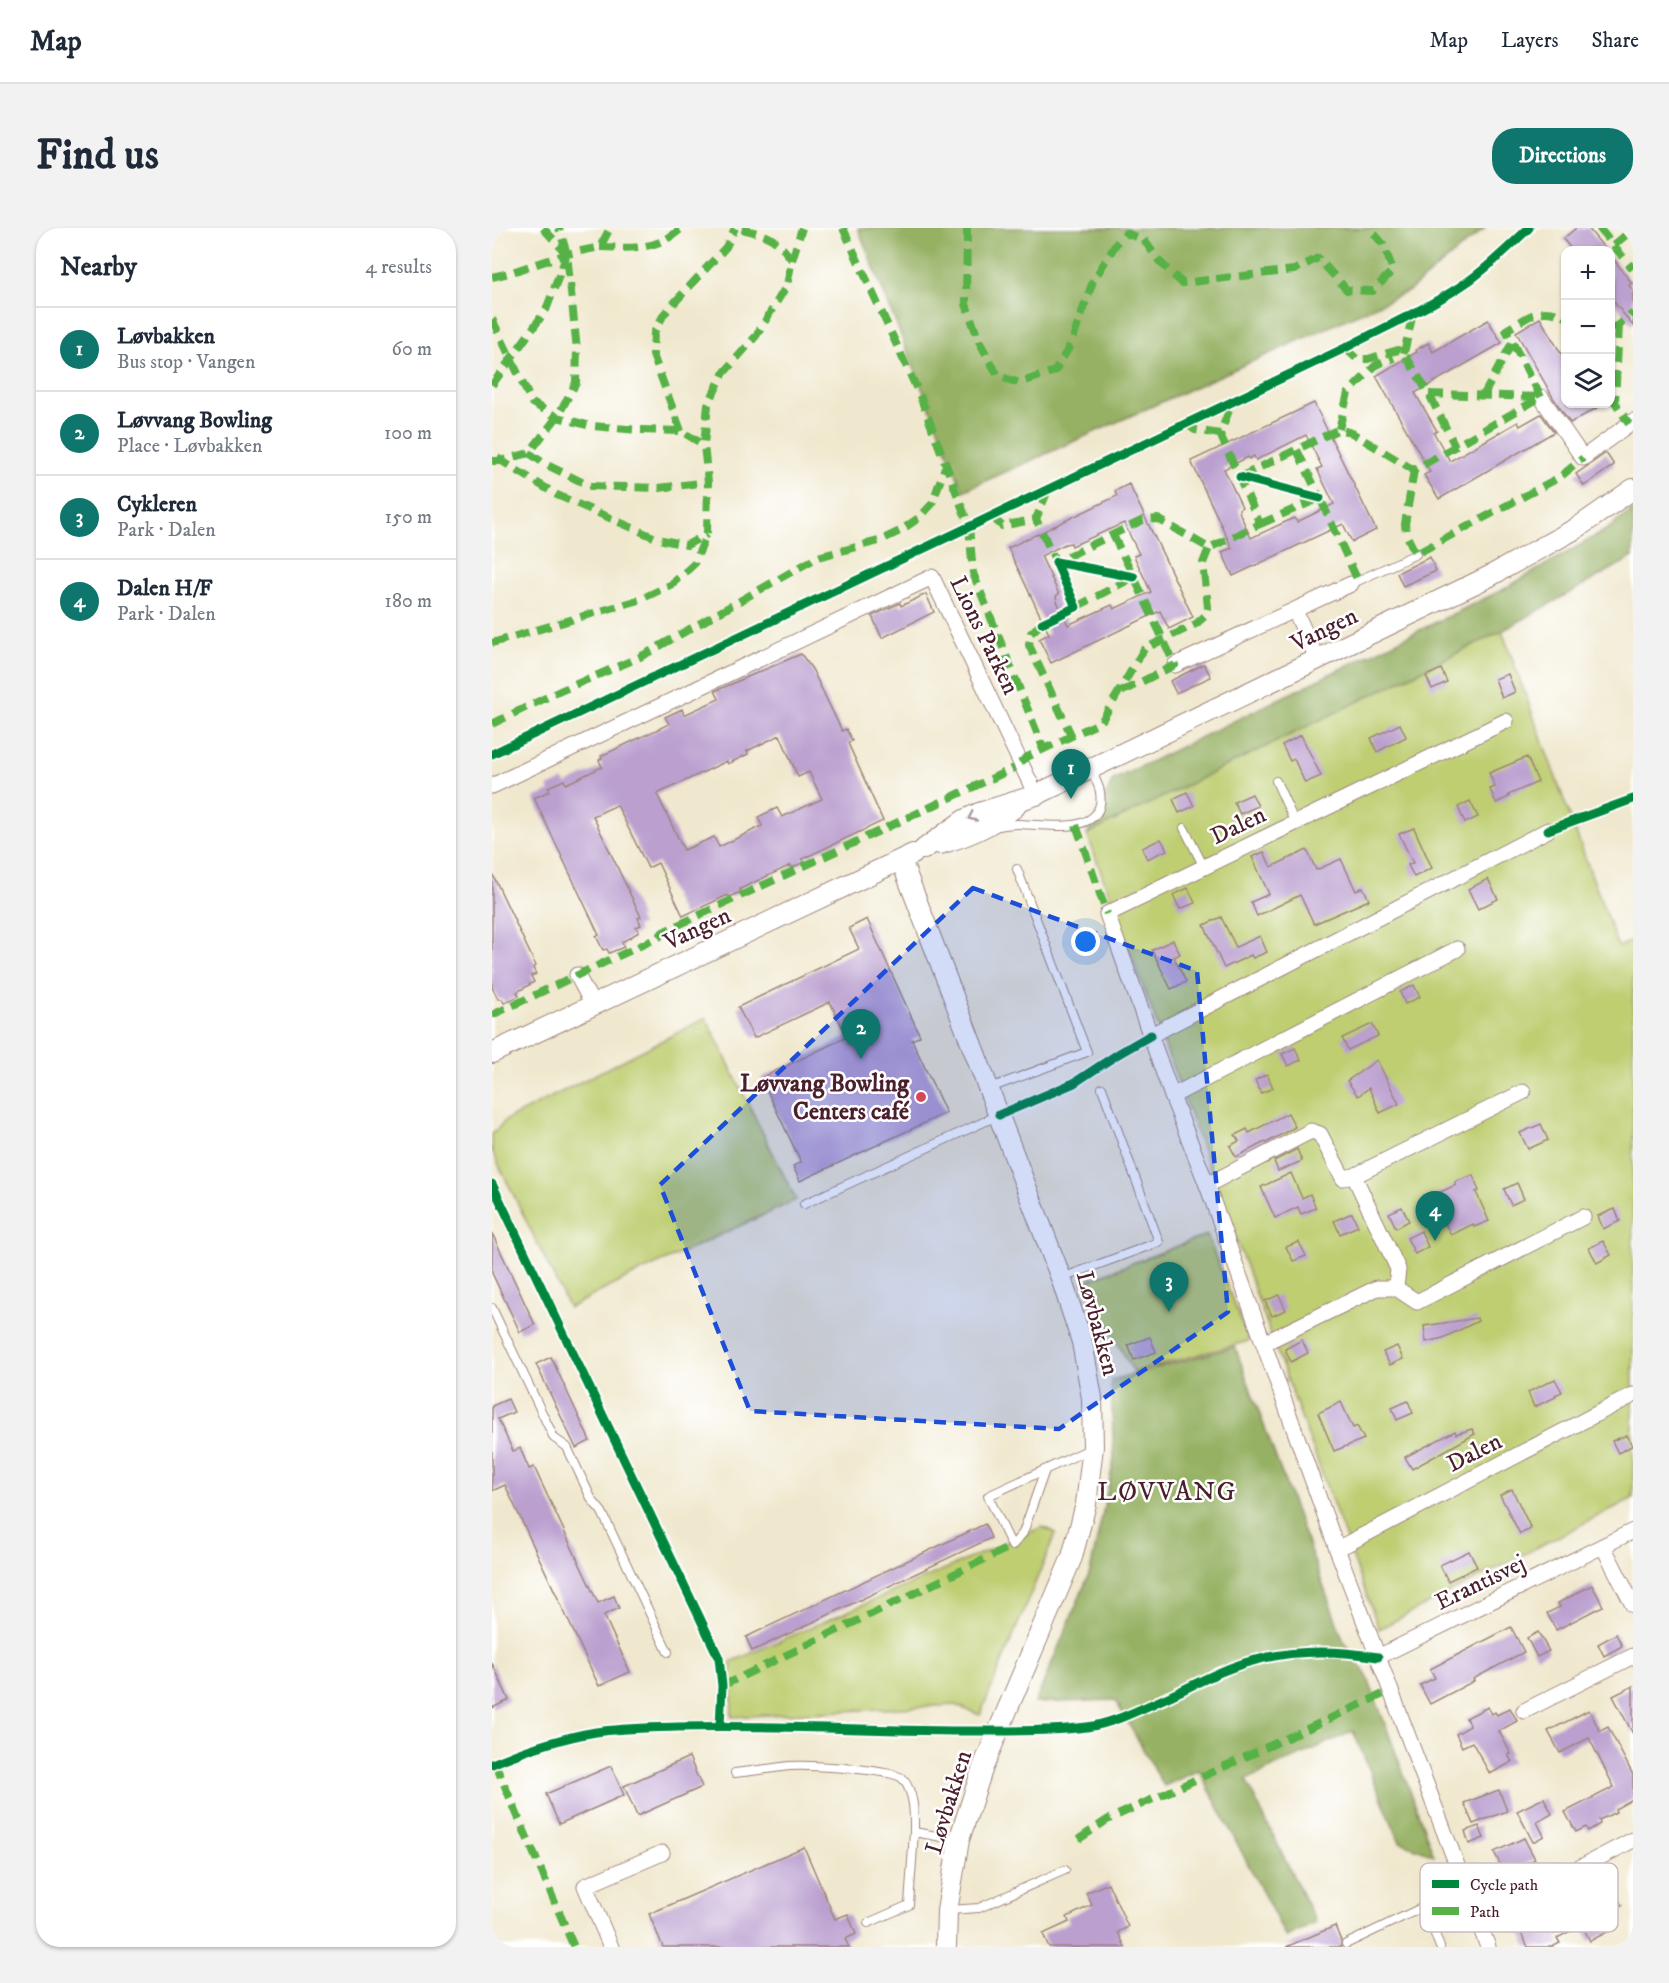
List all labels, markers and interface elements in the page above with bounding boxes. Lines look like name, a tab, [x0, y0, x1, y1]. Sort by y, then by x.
text: Map	[30, 24, 82, 59]
text: Map	[1429, 28, 1468, 54]
text: Layers	[1501, 28, 1559, 54]
text: Share	[1592, 28, 1639, 54]
button: Directions	[1492, 128, 1633, 184]
text: Find us	[36, 130, 159, 182]
map controls	[1561, 246, 1615, 408]
button: +	[1561, 246, 1615, 300]
text: Nearby	[60, 251, 137, 284]
text: 4 results	[365, 255, 432, 280]
button: −	[1561, 300, 1615, 354]
text: Løvbakken	[117, 323, 215, 350]
text: 1	[76, 337, 83, 362]
text: 60 m	[392, 337, 432, 362]
text: Bus stop · Vangen	[117, 350, 255, 375]
button: layers	[1561, 354, 1615, 408]
text: Løvvang Bowling	[117, 407, 272, 434]
text: 2	[75, 421, 84, 446]
text: 100 m	[384, 421, 432, 446]
text: Place · Løvbakken	[117, 434, 263, 459]
text: Cykleren	[117, 491, 197, 518]
text: 3	[76, 505, 83, 530]
text: 150 m	[385, 505, 432, 530]
text: Park · Dalen	[117, 518, 216, 543]
street label: Lions Parken	[943, 571, 1026, 700]
text: Dalen H/F	[117, 575, 213, 602]
text: 4	[74, 589, 85, 614]
text: 180 m	[385, 589, 432, 614]
street label: Vangen	[1285, 601, 1363, 659]
text: Park · Dalen	[117, 602, 216, 627]
pin: 1	[1052, 750, 1090, 799]
street label: Dalen	[1206, 800, 1271, 852]
one-way arrow	[968, 809, 979, 821]
street label: Vangen	[658, 900, 736, 958]
your location	[1071, 927, 1100, 956]
pin: 2	[842, 1010, 880, 1059]
place label: Løvvang Bowling Centers café	[740, 1069, 910, 1127]
marker: Løvvang Bowling Centers café	[914, 1090, 928, 1104]
pin: 4	[1416, 1192, 1454, 1241]
pin: 3	[1150, 1262, 1188, 1312]
street label: Løvbakken	[1069, 1268, 1125, 1379]
street label: Dalen	[1442, 1426, 1507, 1479]
district label: LØVVANG	[1097, 1475, 1237, 1509]
street label: Erantisvej	[1430, 1548, 1530, 1618]
street label: Løvbakken	[919, 1746, 979, 1858]
legend	[1420, 1863, 1618, 1932]
text: Cycle path	[1470, 1875, 1539, 1895]
text: Path	[1470, 1902, 1500, 1922]

